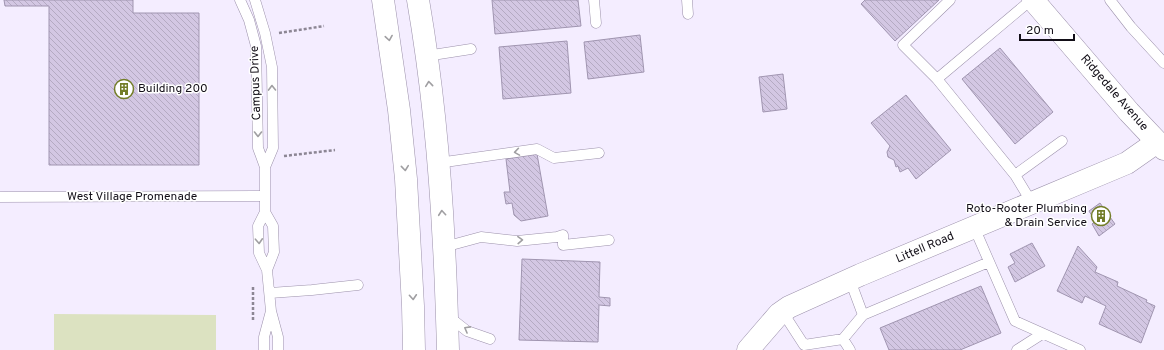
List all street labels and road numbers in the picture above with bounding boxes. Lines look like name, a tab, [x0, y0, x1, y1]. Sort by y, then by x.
street label: Campus Drive	[247, 45, 265, 121]
street label: Ridgedale Avenue	[1076, 51, 1152, 135]
street label: West Village Promenade	[67, 189, 197, 205]
street label: Littell Road	[893, 229, 957, 267]

